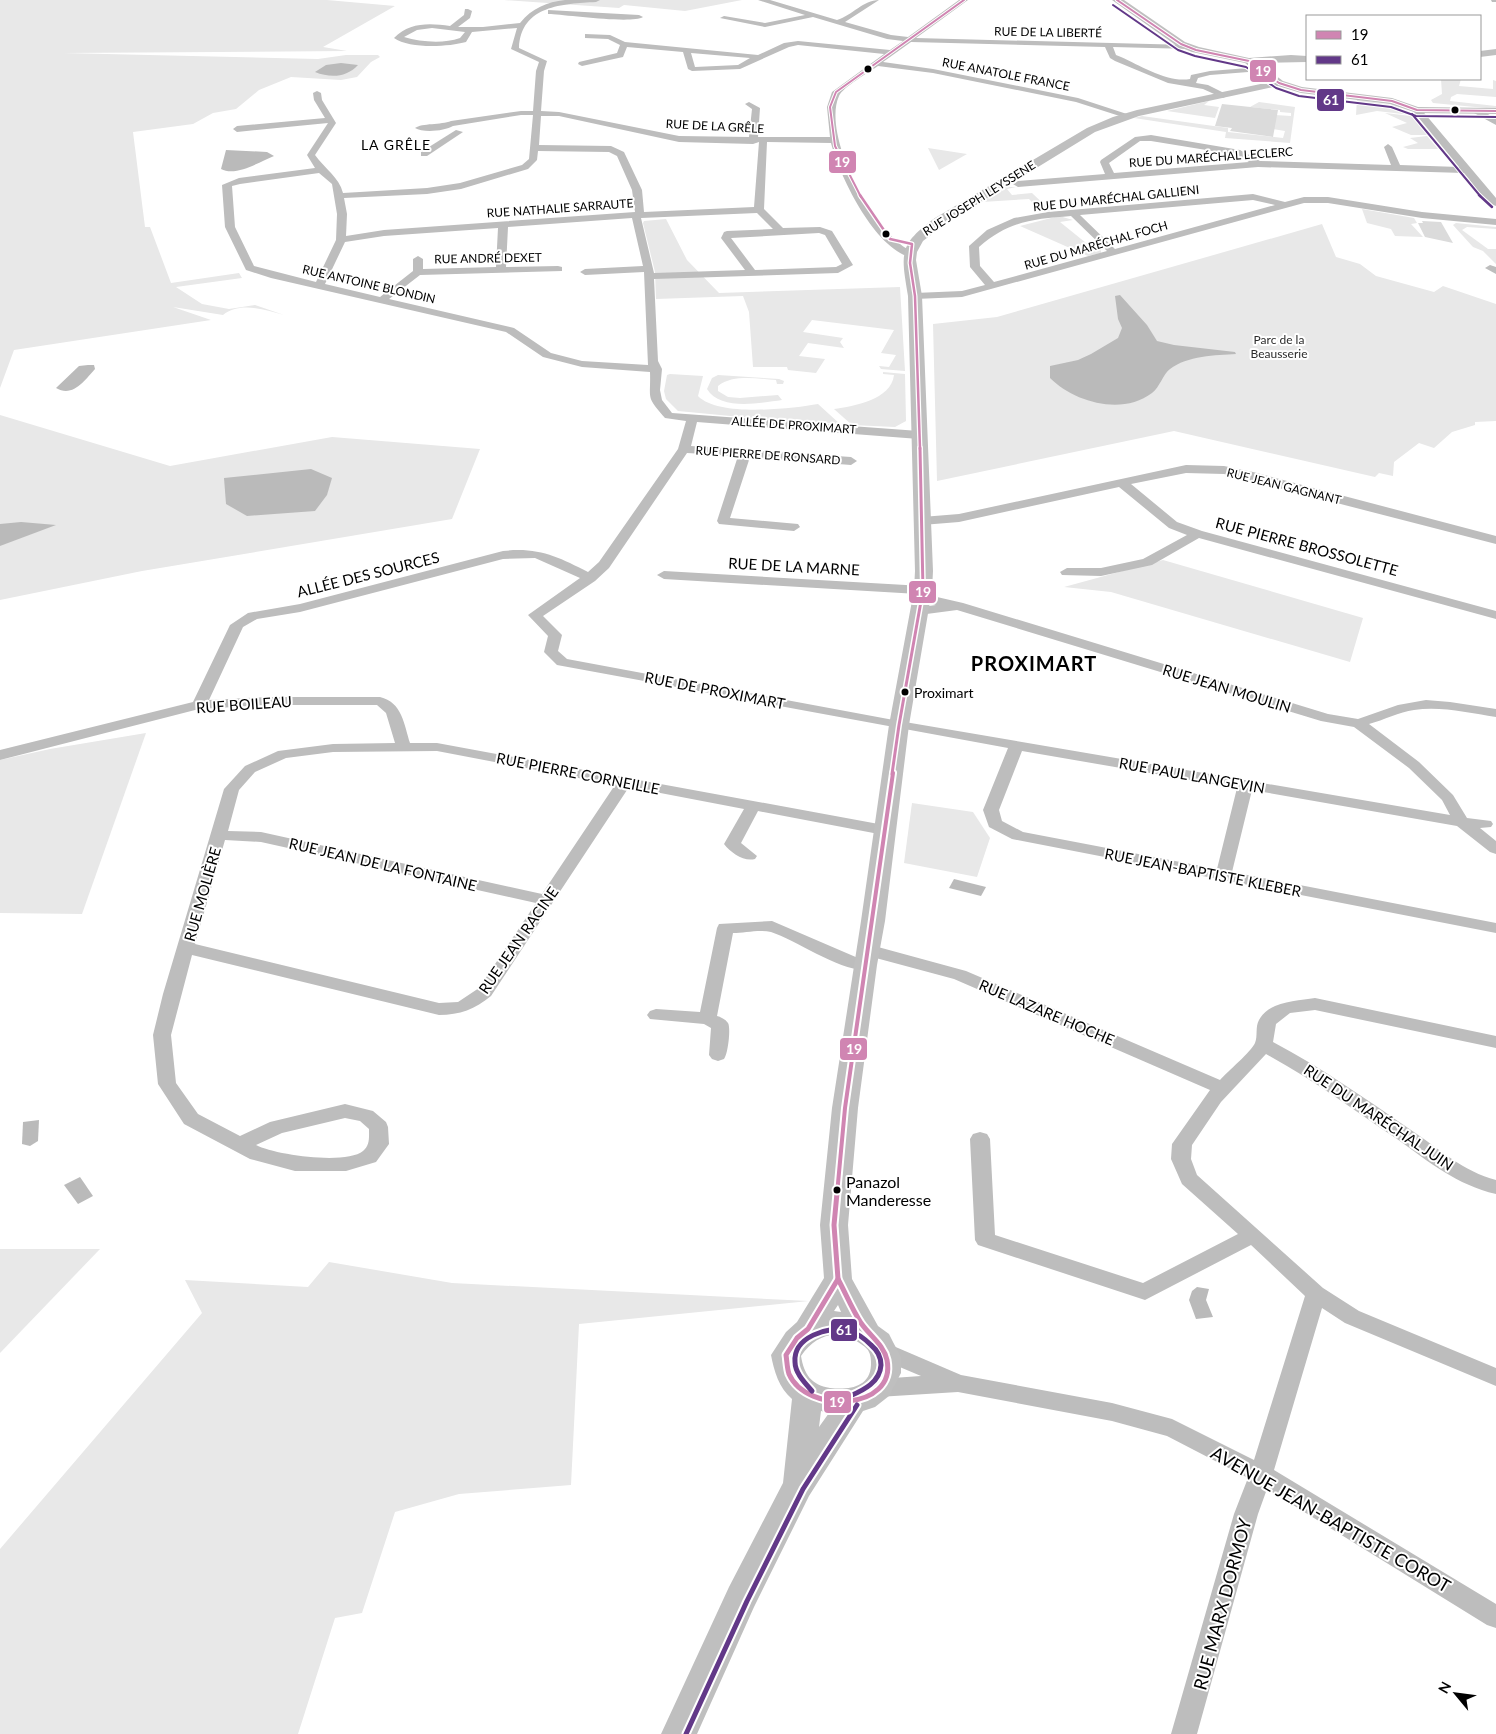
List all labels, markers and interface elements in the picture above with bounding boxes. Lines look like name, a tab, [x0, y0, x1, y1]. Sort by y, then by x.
legend	[1306, 15, 1481, 80]
street label: RUE DE LA LIBERTÉ	[994, 24, 1102, 40]
text: 19	[1351, 25, 1368, 43]
text: 61	[1351, 50, 1368, 68]
street label: RUE ANATOLE FRANCE	[941, 54, 1071, 94]
line badge: 19	[1249, 59, 1277, 83]
text: 19	[1255, 62, 1271, 79]
unlabelled marker	[863, 64, 873, 74]
line badge: 61	[1316, 88, 1345, 112]
text: 61	[1323, 91, 1339, 108]
unlabelled marker	[1450, 105, 1460, 115]
street label: RUE DE LA GRÊLE	[665, 116, 765, 136]
district label: LA GRÊLE	[361, 136, 431, 153]
street label: RUE DU MARÉCHAL LECLERC	[1128, 144, 1294, 170]
line badge: 19	[828, 150, 857, 174]
text: 19	[834, 153, 850, 170]
street label: RUE JOSEPH LEYSSENE	[920, 157, 1038, 239]
street label: RUE DU MARÉCHAL GALLIENI	[1032, 182, 1200, 214]
street label: RUE NATHALIE SARRAUTE	[486, 195, 634, 221]
street label: RUE DU MARÉCHAL FOCH	[1023, 217, 1169, 273]
unlabelled marker	[881, 229, 891, 239]
street label: RUE ANDRÉ DEXET	[434, 250, 542, 266]
street label: RUE ANTOINE BLONDIN	[301, 261, 437, 307]
park label: Parc de la Beausserie	[1251, 332, 1307, 361]
street label: ALLÉE DE PROXIMART	[731, 413, 857, 437]
street label: RUE PIERRE DE RONSARD	[695, 442, 841, 468]
street label: RUE JEAN GAGNANT	[1225, 465, 1343, 507]
street label: RUE PIERRE BROSSOLETTE	[1214, 513, 1400, 579]
street label: ALLÉE DES SOURCES	[295, 548, 441, 600]
street label: RUE DE LA MARNE	[728, 554, 860, 578]
line badge: 19	[908, 580, 937, 604]
text: 19	[915, 583, 931, 600]
district label: PROXIMART	[971, 651, 1097, 675]
street label: RUE JEAN MOULIN	[1161, 660, 1293, 716]
street label: RUE DE PROXIMART	[643, 668, 787, 712]
place label: Proximart	[914, 684, 974, 701]
marker: Proximart	[900, 687, 910, 697]
street label: RUE BOILEAU	[195, 692, 293, 716]
street label: RUE PIERRE CORNEILLE	[495, 748, 661, 798]
street label: RUE PAUL LANGEVIN	[1118, 753, 1266, 797]
street label: RUE JEAN DE LA FONTAINE	[287, 834, 479, 894]
street label: RUE JEAN-BAPTISTE KLEBER	[1103, 844, 1303, 900]
street label: RUE MOLIÈRE	[180, 845, 224, 943]
street label: RUE JEAN RACINE	[474, 883, 562, 997]
street label: RUE LAZARE HOCHE	[977, 975, 1117, 1049]
line badge: 19	[839, 1037, 868, 1061]
text: 19	[846, 1040, 862, 1057]
street label: RUE DU MARÉCHAL JUIN	[1301, 1060, 1457, 1174]
place label: Panazol Manderesse	[846, 1172, 931, 1209]
marker: Panazol Manderesse	[832, 1185, 842, 1195]
line badge: 61	[830, 1318, 858, 1342]
text: 61	[836, 1321, 852, 1338]
line badge: 19	[823, 1390, 852, 1414]
text: 19	[829, 1393, 845, 1410]
street label: AVENUE JEAN-BAPTISTE COROT	[1207, 1441, 1455, 1597]
street label: RUE MARX DORMOY	[1188, 1515, 1256, 1692]
north arrow	[1431, 1669, 1481, 1719]
text: N	[1434, 1679, 1454, 1696]

